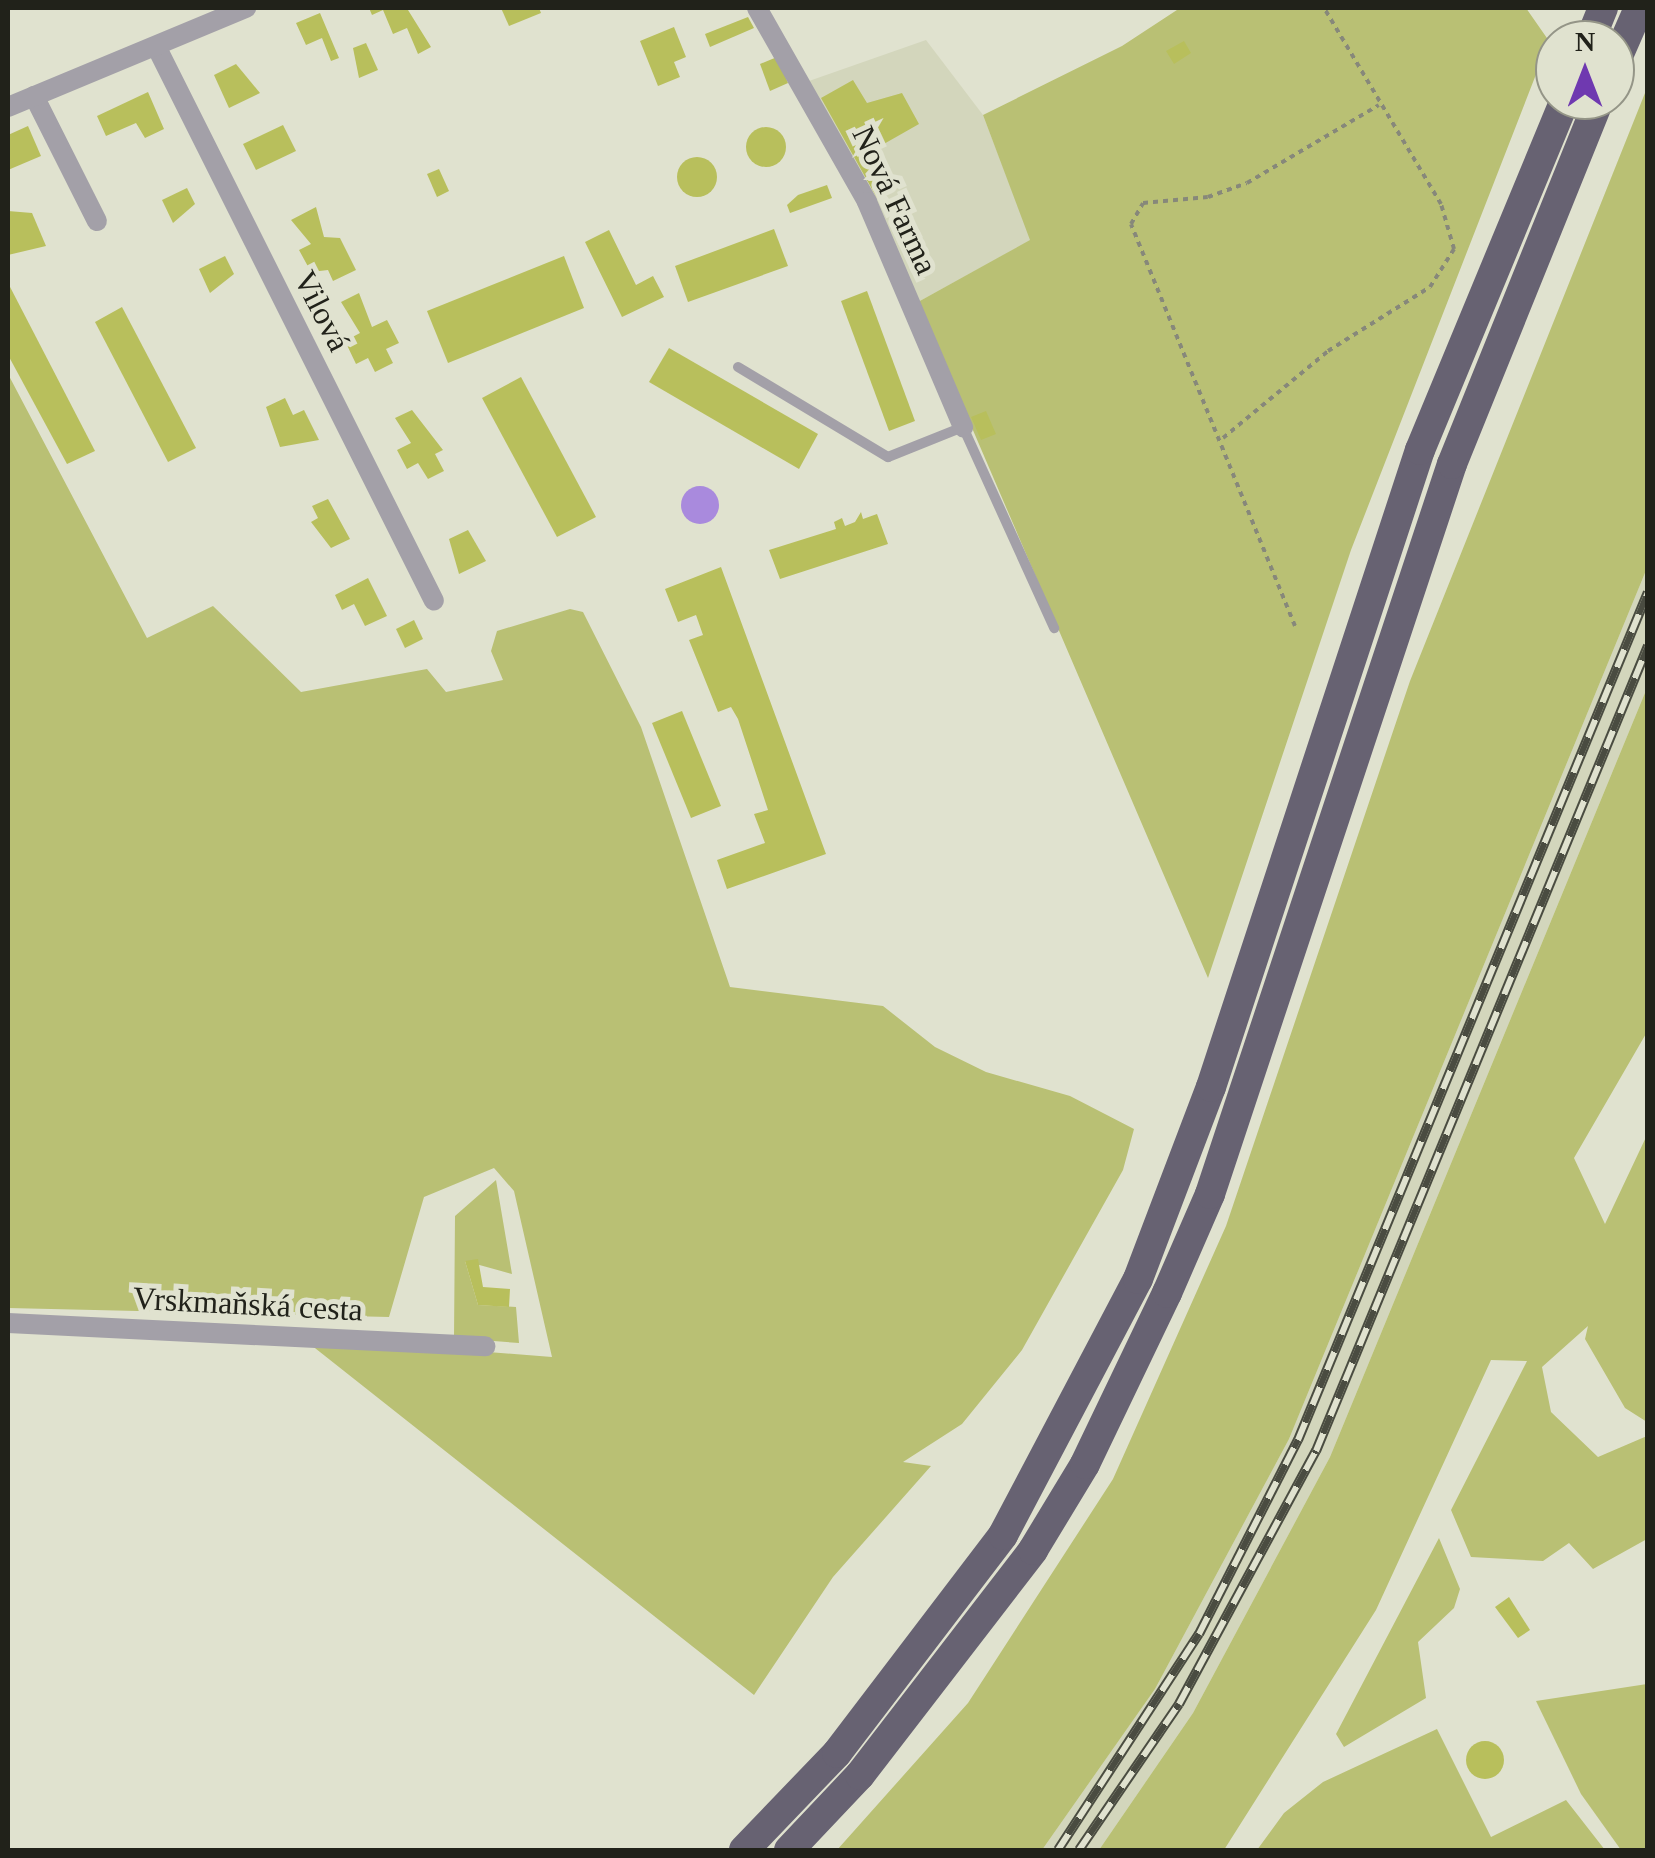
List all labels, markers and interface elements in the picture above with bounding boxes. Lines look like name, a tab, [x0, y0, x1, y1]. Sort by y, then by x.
north arrow	[1535, 20, 1635, 120]
text: N	[1575, 26, 1595, 57]
street label: Nová Farma	[844, 120, 946, 280]
street label: Vilová	[286, 264, 358, 358]
street label: Vrskmaňská cesta	[132, 1279, 364, 1329]

